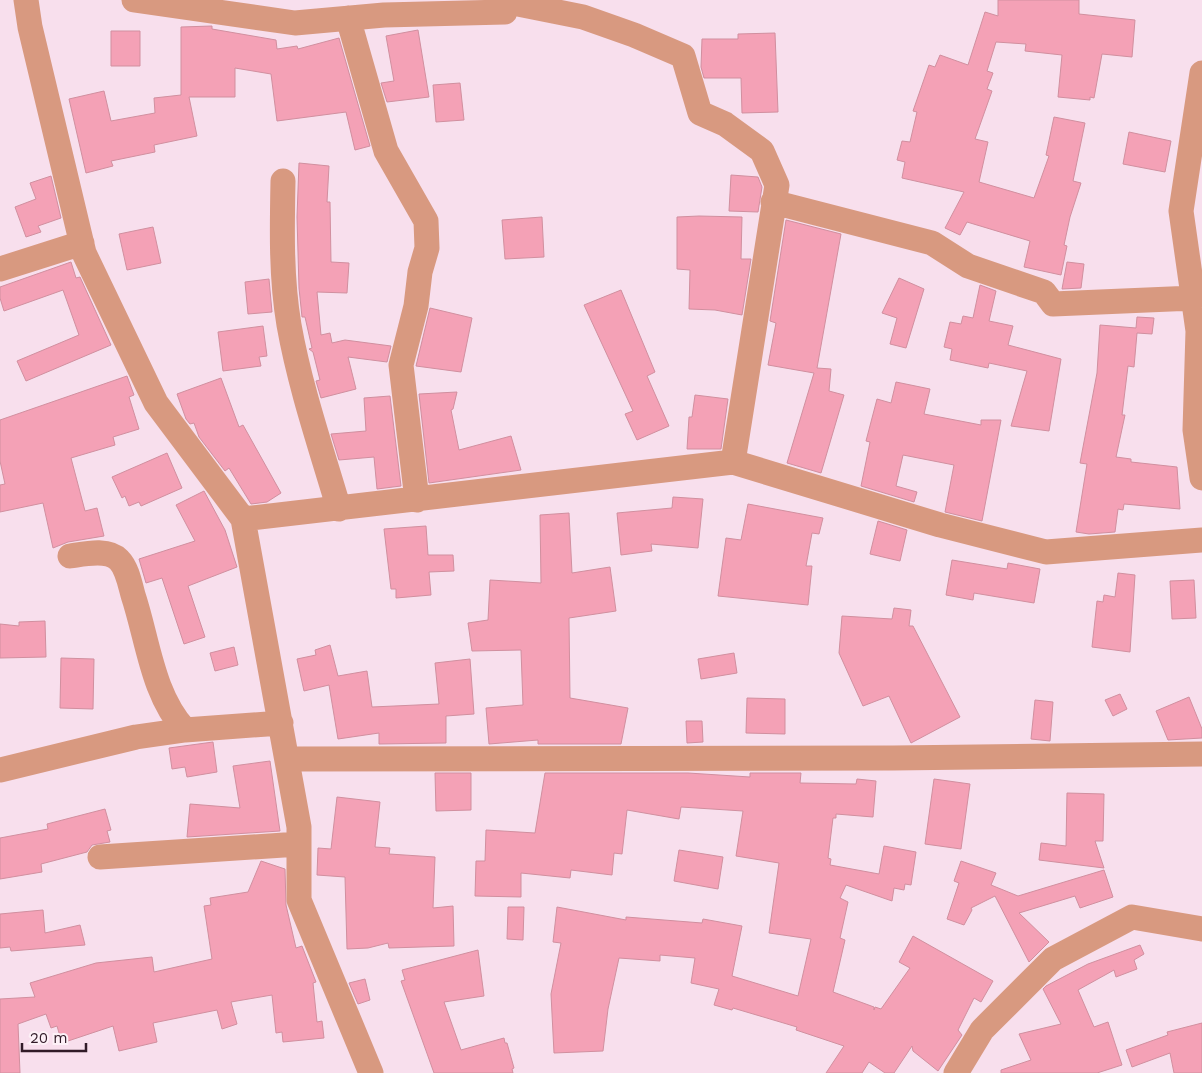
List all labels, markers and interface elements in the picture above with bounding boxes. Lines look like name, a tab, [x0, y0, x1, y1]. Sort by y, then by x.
scale bar	[22, 1020, 86, 1052]
text: 20 m	[30, 1029, 68, 1047]

